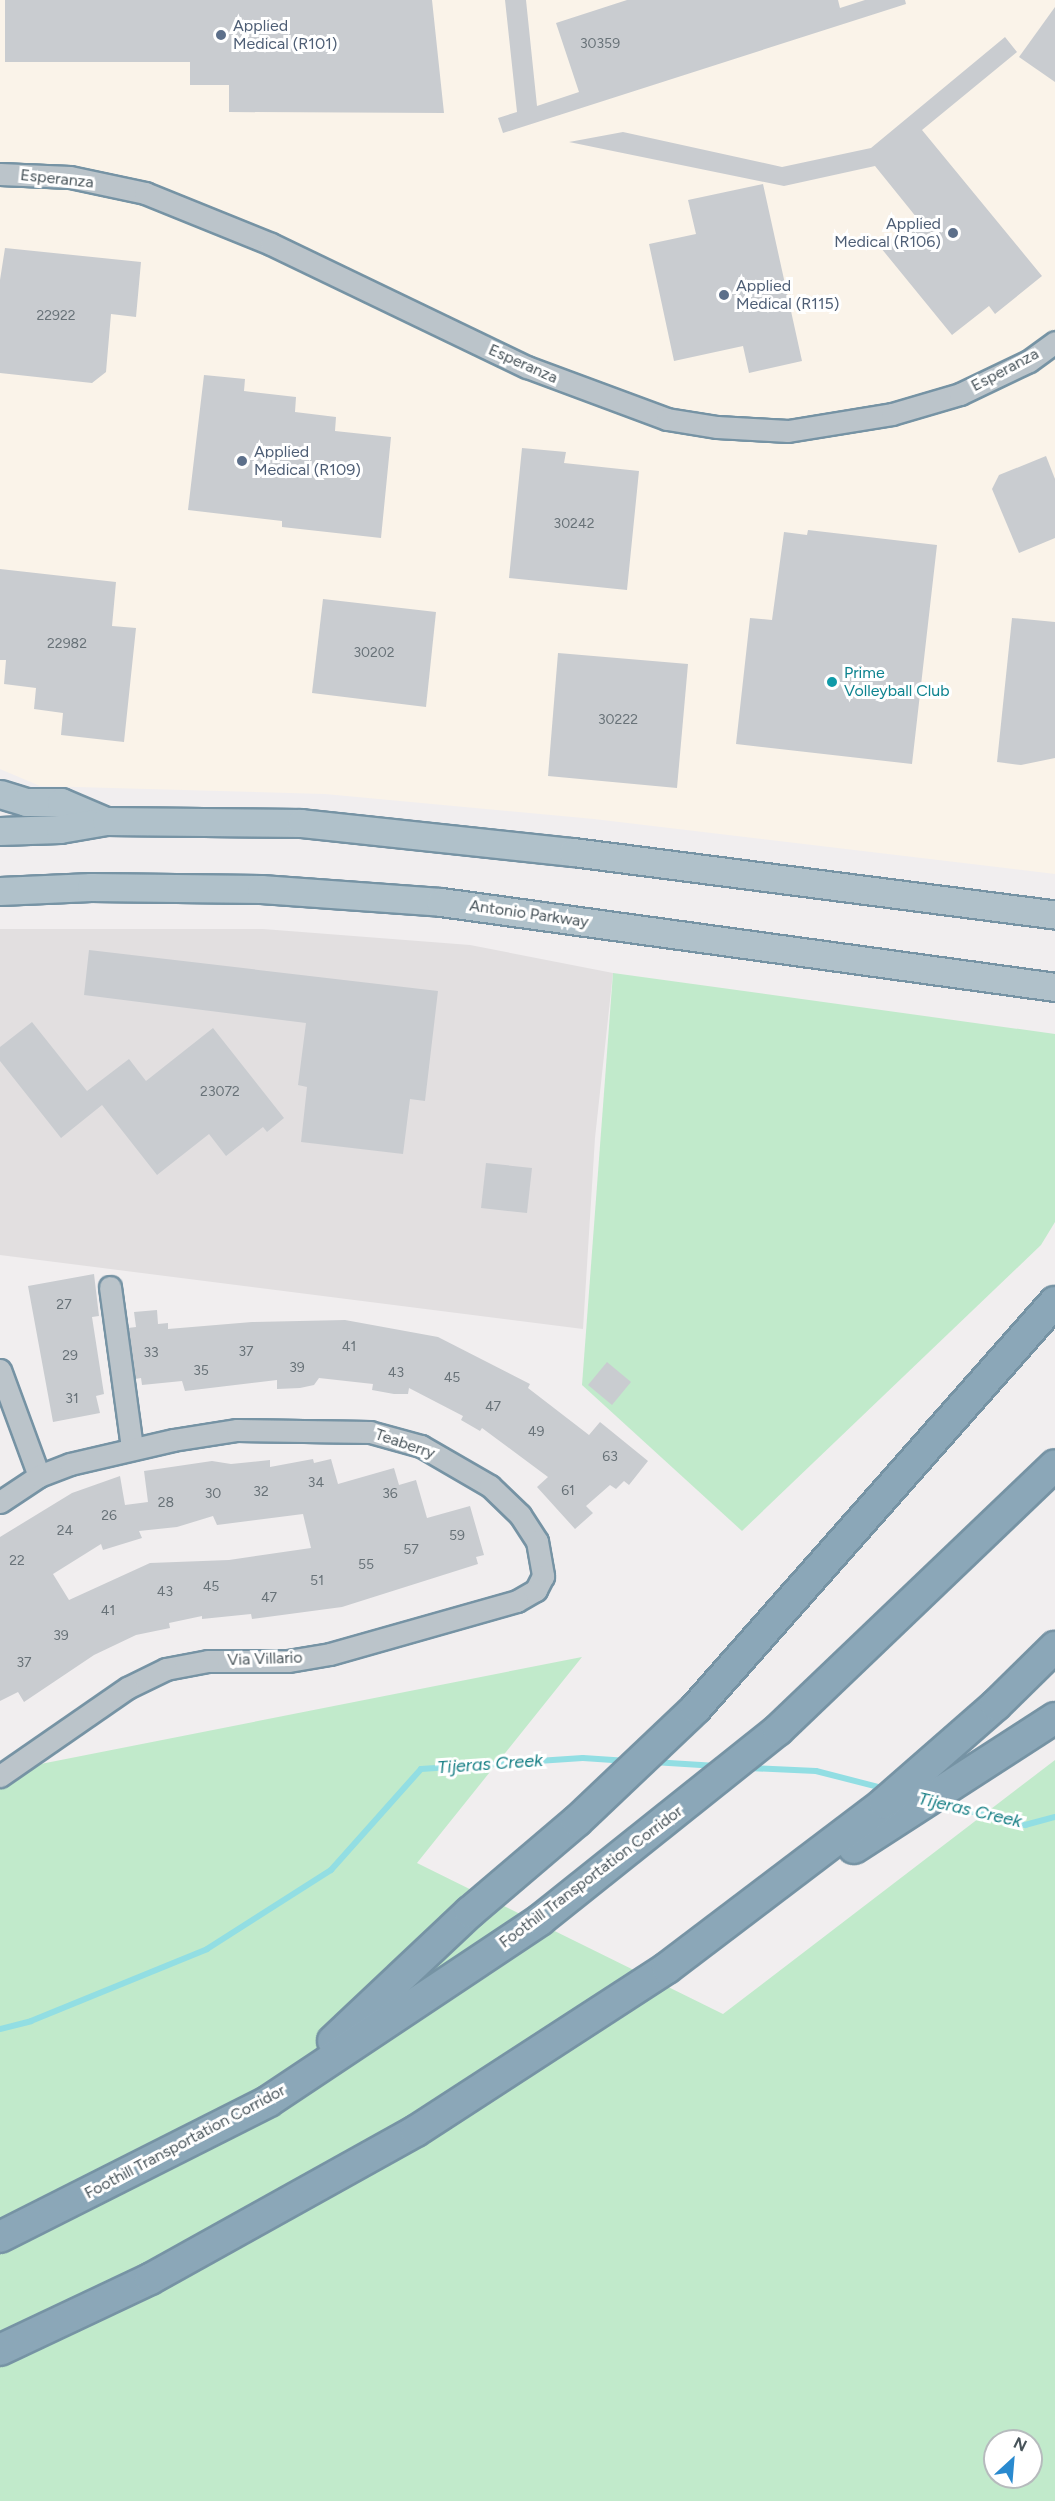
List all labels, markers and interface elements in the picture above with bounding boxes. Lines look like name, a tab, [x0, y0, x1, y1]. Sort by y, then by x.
place label: Applied Medical (R101)	[233, 16, 337, 54]
marker: Applied Medical (R101)	[214, 28, 228, 42]
house number: 30359	[580, 36, 620, 52]
street label: Esperanza	[19, 166, 95, 192]
place label: Applied Medical (R106)	[834, 214, 941, 252]
marker: Applied Medical (R106)	[946, 226, 960, 240]
place label: Applied Medical (R115)	[736, 276, 839, 314]
marker: Applied Medical (R115)	[717, 288, 731, 302]
house number: 22922	[36, 308, 76, 324]
street label: Esperanza	[485, 340, 561, 388]
street label: Esperanza	[968, 344, 1042, 396]
place label: Applied Medical (R109)	[254, 442, 361, 480]
marker: Applied Medical (R109)	[235, 454, 249, 468]
house number: 30242	[554, 516, 594, 532]
house number: 22982	[47, 636, 87, 652]
house number: 30202	[353, 645, 395, 661]
place label: Prime Volleyball Club	[844, 663, 950, 701]
marker: Prime Volleyball Club	[825, 675, 839, 689]
house number: 30222	[598, 712, 638, 728]
street label: Antonio Parkway	[468, 896, 590, 932]
house number: 23072	[200, 1084, 240, 1100]
house number: 27	[56, 1297, 72, 1313]
house number: 41	[342, 1339, 356, 1355]
house number: 37	[238, 1344, 254, 1360]
house number: 33	[143, 1345, 159, 1361]
house number: 29	[62, 1348, 78, 1364]
house number: 39	[289, 1360, 305, 1376]
house number: 35	[193, 1363, 209, 1379]
house number: 43	[388, 1365, 404, 1381]
house number: 45	[444, 1370, 460, 1386]
house number: 31	[65, 1391, 79, 1407]
house number: 47	[485, 1399, 501, 1415]
house number: 49	[528, 1424, 544, 1440]
street label: Teaberry	[373, 1425, 437, 1463]
house number: 63	[602, 1449, 618, 1465]
house number: 34	[308, 1475, 324, 1491]
house number: 61	[561, 1483, 575, 1499]
house number: 32	[253, 1484, 269, 1500]
house number: 30	[205, 1486, 221, 1502]
house number: 36	[382, 1486, 398, 1502]
house number: 28	[158, 1495, 174, 1511]
house number: 26	[101, 1508, 117, 1524]
house number: 24	[57, 1523, 73, 1539]
house number: 59	[449, 1528, 465, 1544]
house number: 57	[403, 1542, 419, 1558]
house number: 22	[9, 1553, 25, 1569]
house number: 55	[358, 1557, 374, 1573]
house number: 51	[310, 1573, 324, 1589]
house number: 45	[203, 1579, 219, 1595]
house number: 43	[157, 1584, 173, 1600]
house number: 47	[261, 1590, 277, 1606]
house number: 41	[101, 1603, 115, 1619]
house number: 39	[53, 1628, 69, 1644]
street label: Via Villario	[227, 1648, 303, 1670]
house number: 37	[16, 1655, 32, 1671]
water label: Tijeras Creek	[437, 1750, 543, 1778]
water label: Tijeras Creek	[916, 1788, 1024, 1832]
street label: Foothill Transportation Corridor	[496, 1802, 686, 1952]
street label: Foothill Transportation Corridor	[81, 2081, 289, 2203]
north arrow	[983, 2429, 1043, 2489]
text: N	[1011, 2433, 1030, 2455]

